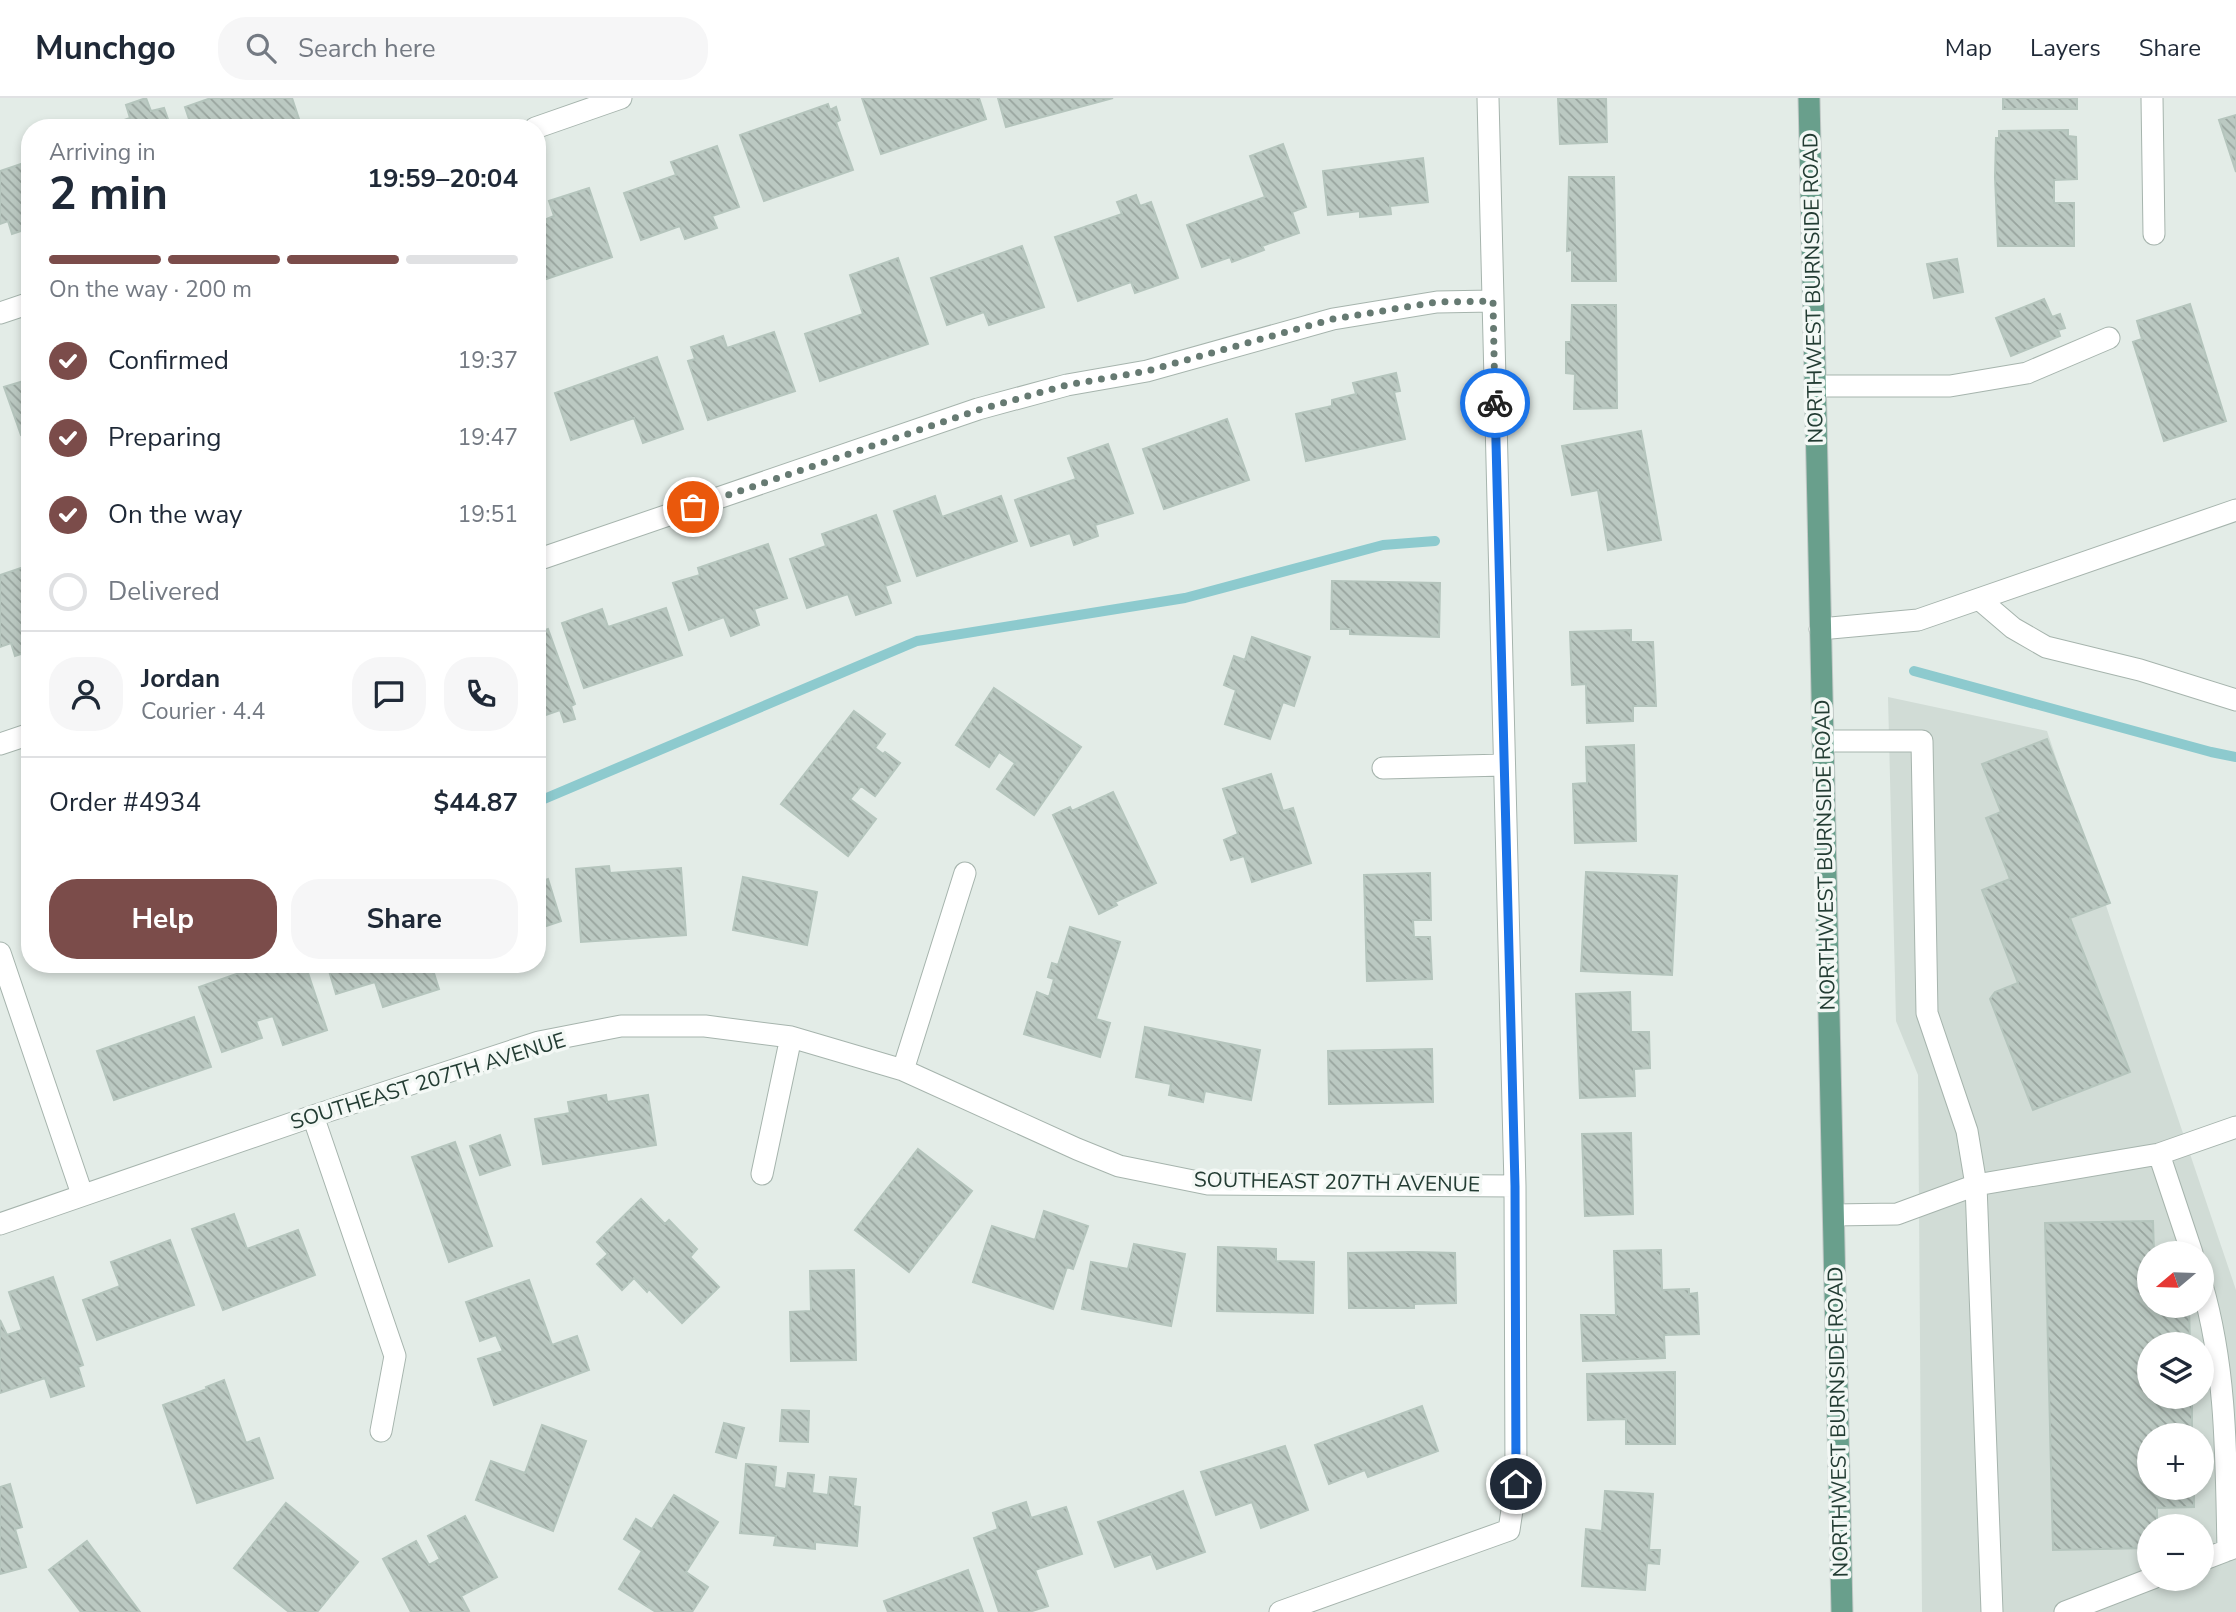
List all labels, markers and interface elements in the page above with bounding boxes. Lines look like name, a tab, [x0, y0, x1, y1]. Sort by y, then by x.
search box	[218, 17, 708, 80]
text: Munchgo	[35, 26, 176, 71]
icon: search	[242, 29, 280, 67]
text: Search here	[298, 31, 436, 66]
text: Map	[1945, 32, 1992, 64]
text: Layers	[2030, 32, 2101, 64]
text: Share	[2139, 32, 2201, 64]
street label: NORTHWEST BURNSIDE ROAD	[1796, 132, 1830, 444]
text: Arriving in	[49, 137, 156, 168]
text: 19:59–20:04	[367, 161, 518, 196]
text: 2 min	[49, 162, 168, 225]
text: On the way · 200 m	[49, 274, 252, 305]
icon: check	[49, 342, 87, 380]
text: Confirmed	[108, 343, 229, 378]
text: 19:37	[458, 345, 518, 376]
courier	[1460, 368, 1530, 438]
icon: bike	[1476, 384, 1514, 422]
icon: check	[49, 419, 87, 457]
text: Preparing	[108, 420, 221, 455]
text: 19:47	[458, 422, 518, 453]
pin	[663, 477, 723, 537]
icon: bag	[674, 488, 712, 526]
icon: check	[49, 496, 87, 534]
text: On the way	[108, 497, 242, 532]
text: 19:51	[458, 499, 518, 530]
text: Delivered	[108, 574, 220, 609]
button: person	[49, 657, 123, 731]
button: chat	[352, 657, 426, 731]
button: phone	[444, 657, 518, 731]
text: Jordan	[141, 661, 220, 696]
text: Courier · 4.4	[141, 696, 265, 727]
street label: NORTHWEST BURNSIDE ROAD	[1808, 699, 1842, 1011]
text: Order #4934	[49, 785, 201, 820]
text: $44.87	[434, 785, 518, 820]
button: Help	[49, 879, 277, 959]
button: Share	[291, 879, 518, 959]
street label: SOUTHEAST 207TH AVENUE	[287, 1026, 569, 1136]
street label: SOUTHEAST 207TH AVENUE	[1194, 1166, 1480, 1198]
north arrow	[2137, 1241, 2214, 1318]
map controls	[2137, 1241, 2214, 1591]
street label: NORTHWEST BURNSIDE ROAD	[1821, 1266, 1855, 1578]
button: layers	[2137, 1332, 2214, 1409]
button: +	[2137, 1423, 2214, 1500]
pin	[1486, 1454, 1546, 1514]
icon: home	[1497, 1465, 1535, 1503]
button: −	[2137, 1514, 2214, 1591]

